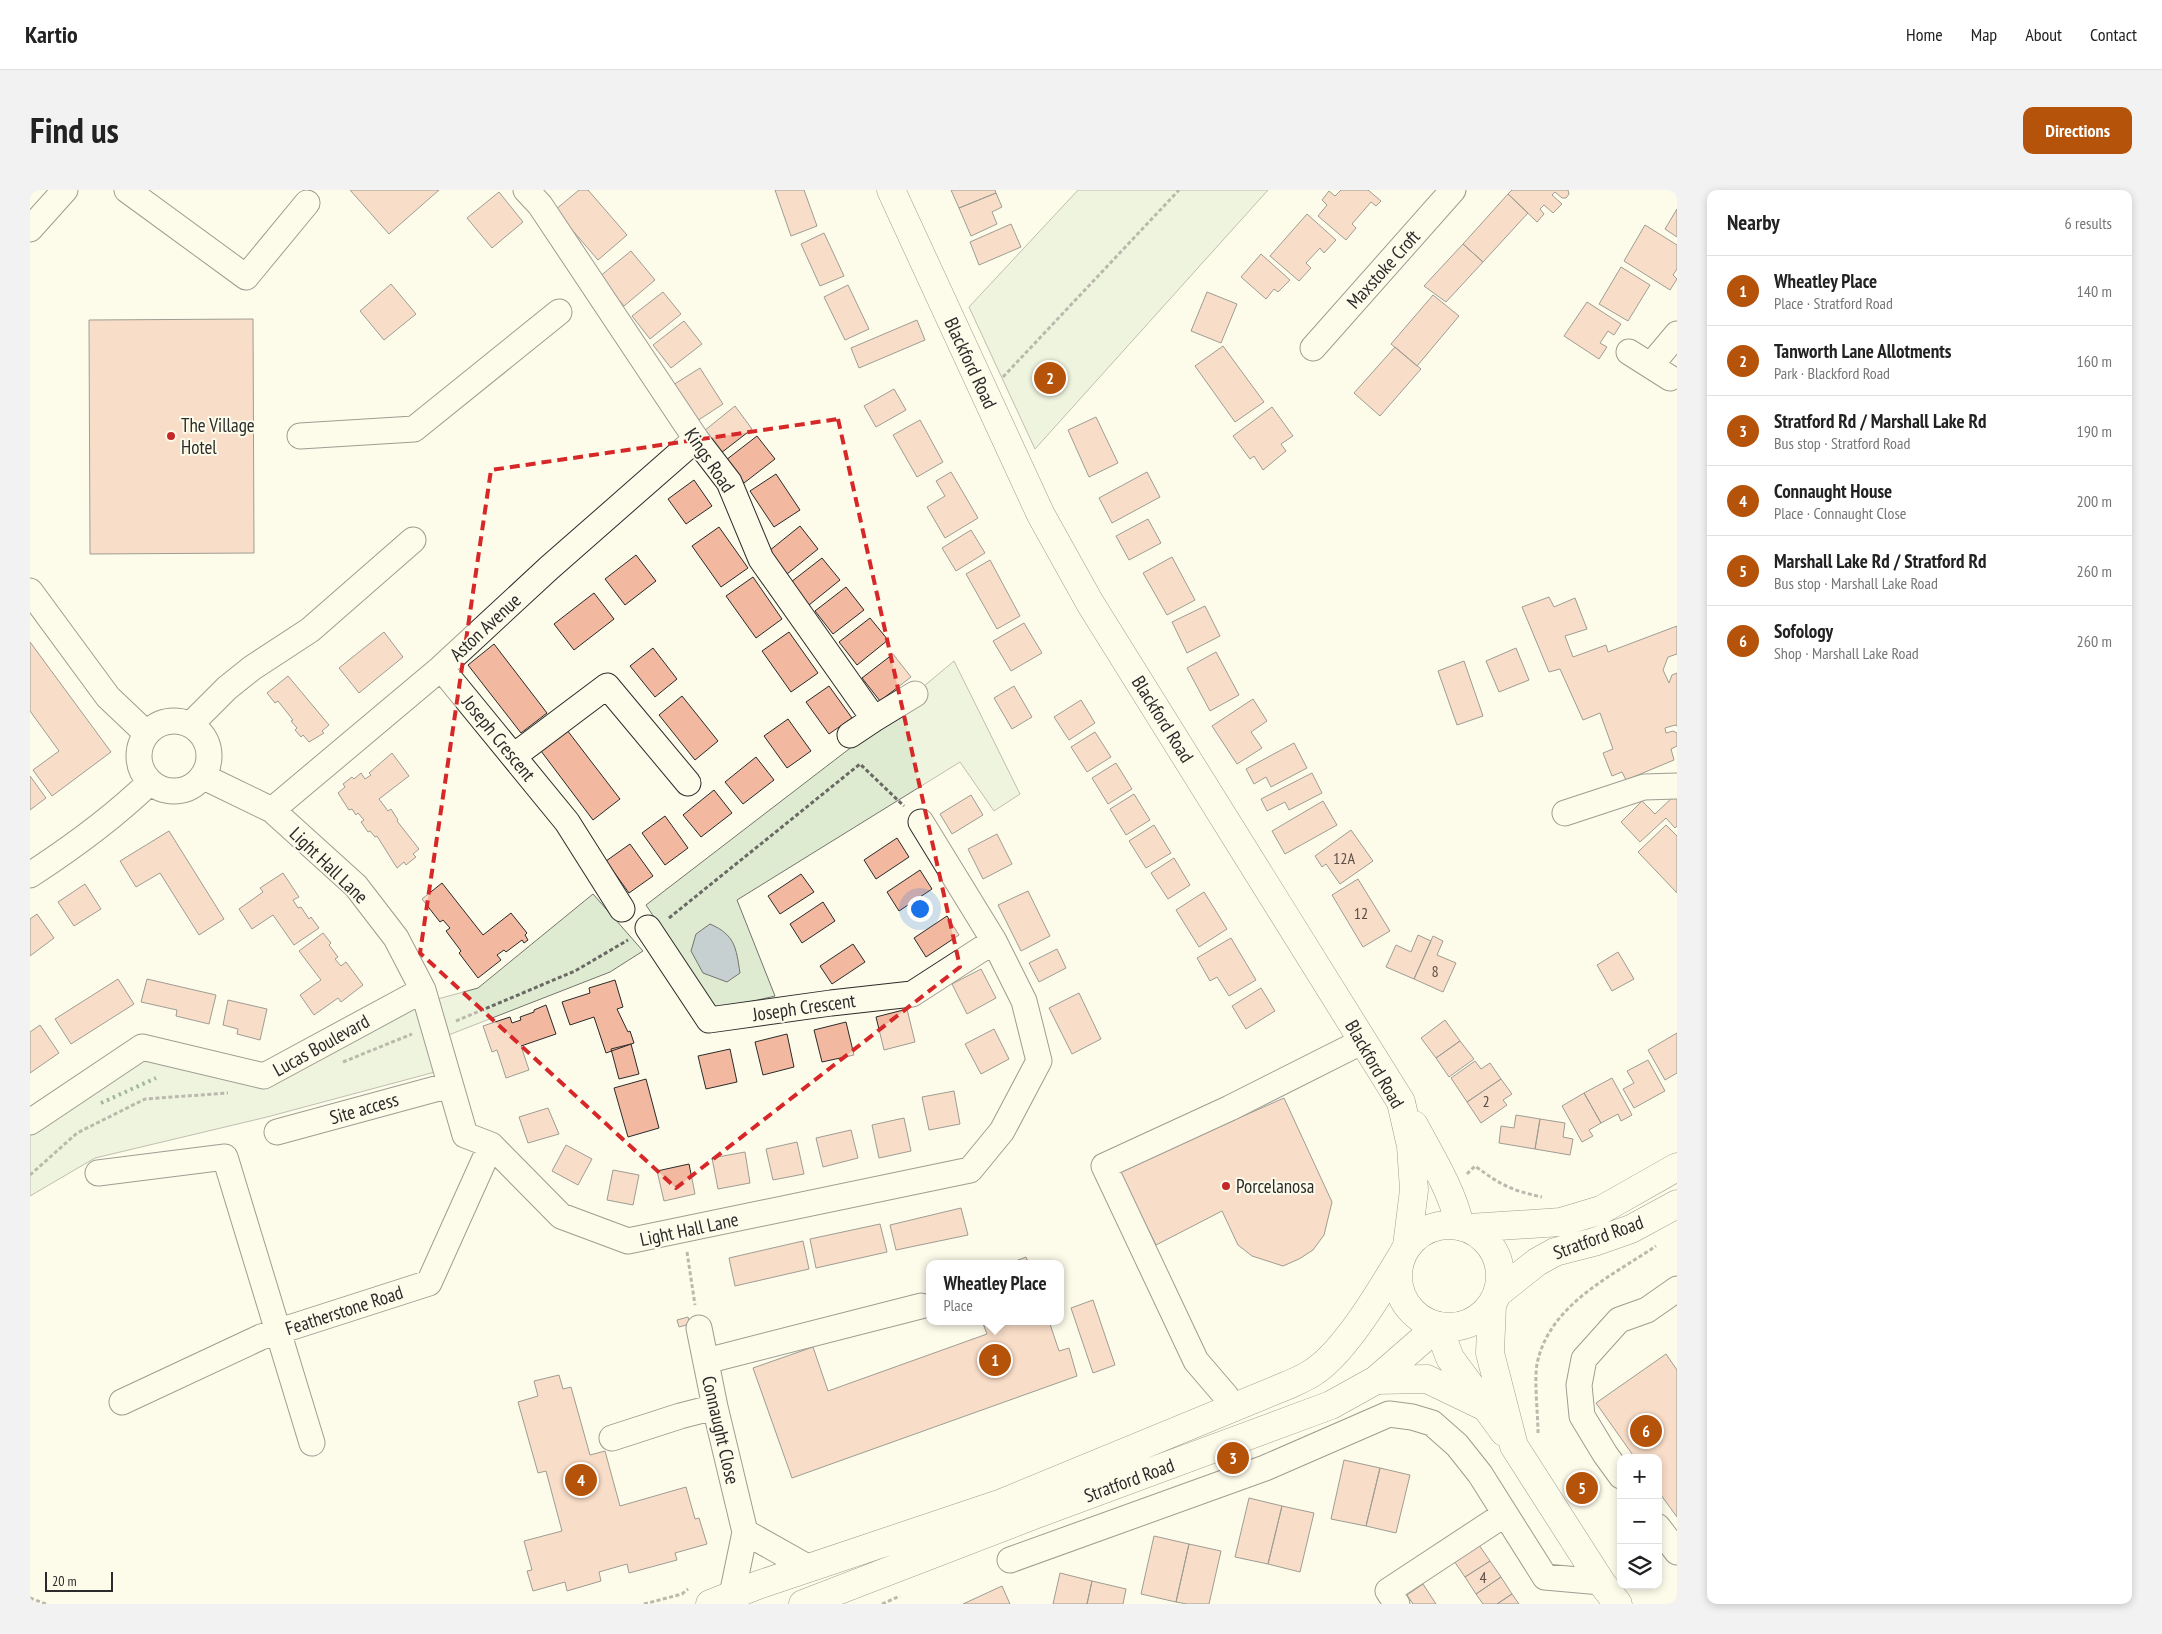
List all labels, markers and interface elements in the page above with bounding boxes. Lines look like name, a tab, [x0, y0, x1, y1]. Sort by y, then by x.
text: Kartio	[25, 19, 78, 50]
text: Home	[1906, 23, 1943, 46]
text: Map	[1971, 23, 1997, 46]
text: About	[2025, 23, 2062, 46]
text: Contact	[2090, 23, 2137, 46]
text: Find us	[30, 107, 119, 153]
button: Directions	[2023, 107, 2132, 154]
text: Nearby	[1727, 209, 1780, 236]
text: 6 results	[2065, 213, 2112, 233]
street label: Maxstoke Croft	[1341, 224, 1425, 313]
text: Wheatley Place	[1774, 269, 1877, 293]
text: 1	[1739, 281, 1747, 301]
text: 140 m	[2077, 281, 2112, 301]
text: Place · Stratford Road	[1774, 293, 1893, 313]
street label: Blackford Road	[939, 314, 1003, 412]
text: Tanworth Lane Allotments	[1774, 339, 1951, 363]
text: 2	[1739, 351, 1747, 371]
text: 160 m	[2077, 351, 2112, 371]
pin: 2	[1034, 359, 1066, 397]
text: Park · Blackford Road	[1774, 363, 1890, 383]
text: Stratford Rd / Marshall Lake Rd	[1774, 409, 1986, 433]
place label: The Village Hotel	[181, 413, 255, 459]
text: 3	[1739, 421, 1747, 441]
text: 190 m	[2077, 421, 2112, 441]
street label: Kings Road	[680, 423, 740, 497]
marker: The Village Hotel	[165, 430, 177, 442]
text: Bus stop · Stratford Road	[1774, 433, 1910, 453]
text: Connaught House	[1774, 479, 1892, 503]
text: 4	[1739, 491, 1747, 511]
text: 200 m	[2077, 491, 2112, 511]
text: Place · Connaught Close	[1774, 503, 1906, 523]
text: Marshall Lake Rd / Stratford Rd	[1774, 549, 1986, 573]
text: 5	[1739, 561, 1747, 581]
text: 260 m	[2077, 561, 2112, 581]
text: Bus stop · Marshall Lake Road	[1774, 573, 1938, 593]
street label: Aston Avenue	[444, 588, 526, 666]
text: Sofology	[1774, 619, 1833, 643]
text: 6	[1739, 631, 1747, 651]
text: 260 m	[2077, 631, 2112, 651]
text: Shop · Marshall Lake Road	[1774, 643, 1919, 663]
street label: Blackford Road	[1127, 671, 1199, 767]
street label: Joseph Crescent	[456, 689, 541, 786]
street label: Light Hall Lane	[285, 822, 373, 908]
house number: 12A	[1333, 848, 1355, 868]
your location	[907, 896, 933, 922]
house number: 12	[1354, 903, 1368, 923]
house number: 8	[1431, 961, 1439, 981]
street label: Joseph Crescent	[750, 988, 858, 1026]
street label: Lucas Boulevard	[269, 1009, 373, 1081]
street label: Blackford Road	[1340, 1016, 1410, 1112]
street label: Site access	[327, 1087, 401, 1129]
house number: 2	[1482, 1091, 1490, 1111]
place label: Porcelanosa	[1236, 1174, 1314, 1198]
marker: Porcelanosa	[1220, 1180, 1232, 1192]
street label: Light Hall Lane	[638, 1207, 741, 1251]
street label: Stratford Road	[1550, 1210, 1646, 1264]
popup	[926, 1260, 1064, 1325]
text: Wheatley Place	[943, 1271, 1047, 1295]
street label: Featherstone Road	[282, 1280, 406, 1340]
text: Place	[943, 1295, 973, 1315]
pin: 1	[979, 1341, 1011, 1379]
street label: Connaught Close	[697, 1374, 745, 1487]
pin: 6	[1630, 1412, 1662, 1450]
pin: 3	[1217, 1439, 1249, 1477]
street label: Stratford Road	[1081, 1453, 1177, 1507]
map controls	[1617, 1454, 1662, 1589]
button: +	[1617, 1454, 1662, 1499]
pin: 4	[565, 1461, 597, 1499]
pin: 5	[1566, 1469, 1598, 1507]
button: −	[1617, 1499, 1662, 1544]
button: layers	[1617, 1544, 1662, 1589]
house number: 4	[1479, 1567, 1487, 1587]
scale bar	[45, 1569, 112, 1592]
text: 20 m	[52, 1572, 77, 1590]

